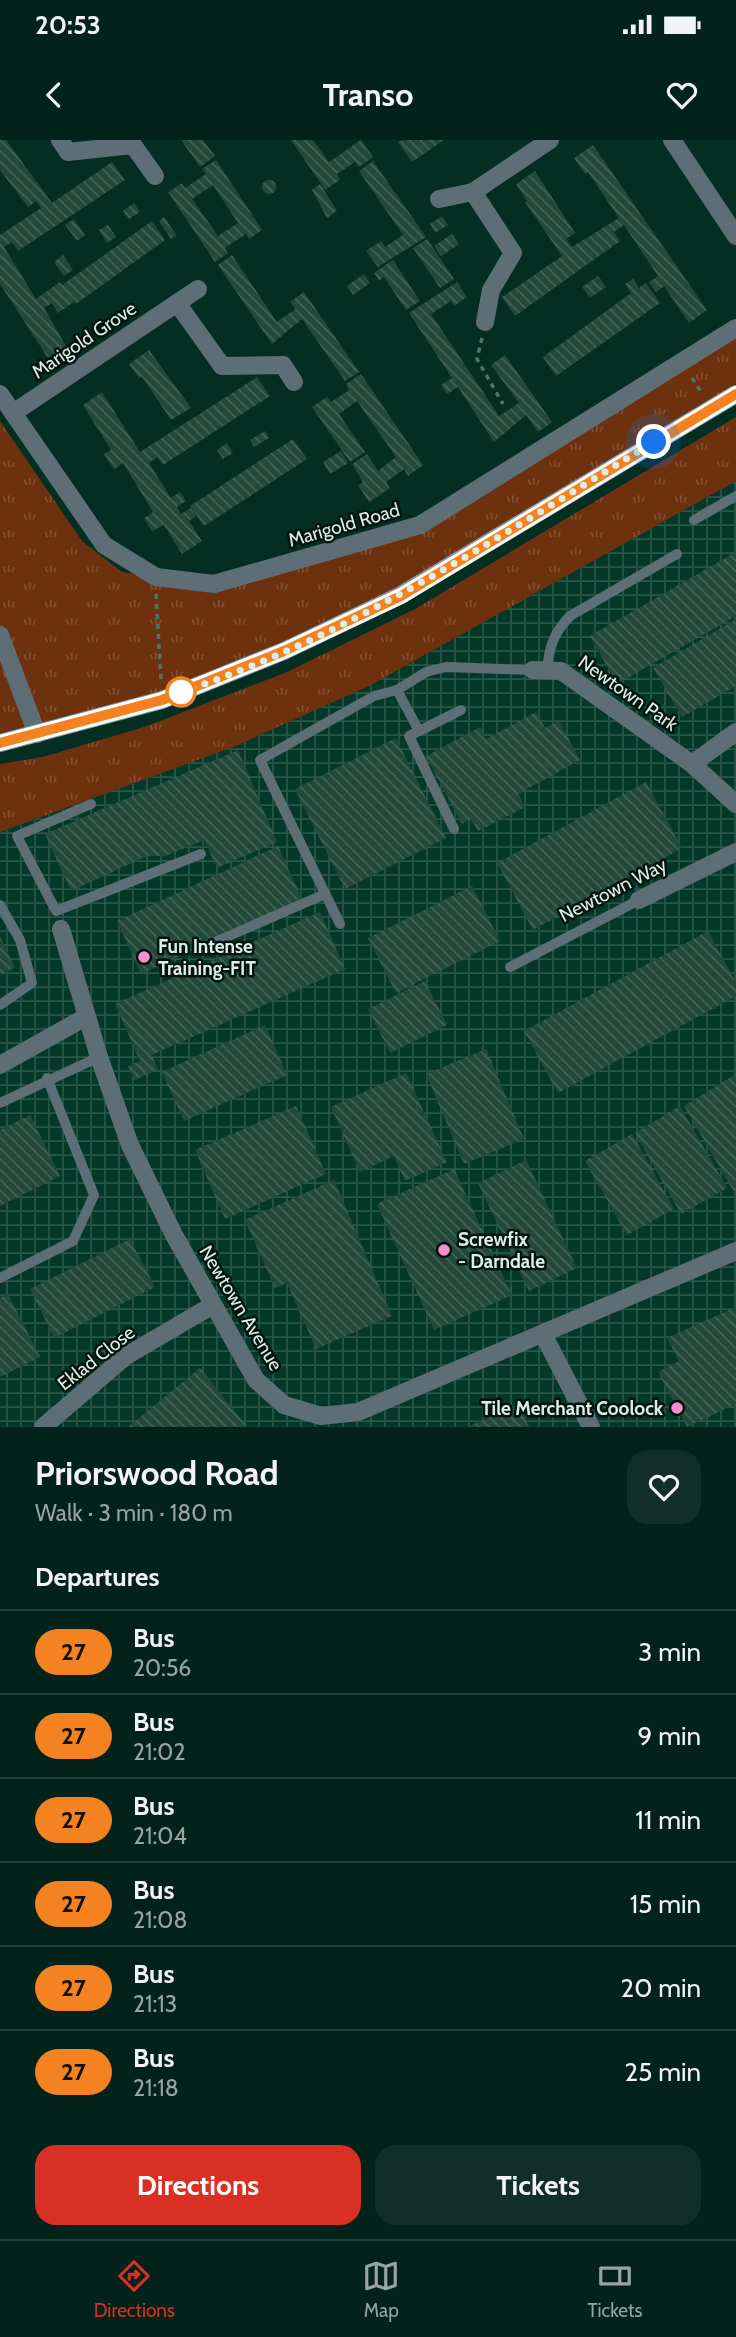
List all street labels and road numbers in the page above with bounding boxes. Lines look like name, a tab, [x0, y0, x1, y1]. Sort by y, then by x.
street label: Marigold Grove	[27, 296, 141, 383]
street label: Marigold Road	[286, 498, 402, 552]
street label: Newtown Park	[574, 650, 683, 736]
street label: Newtown Way	[555, 853, 671, 927]
street label: Newtown Avenue	[195, 1241, 288, 1375]
street label: Eklad Close	[53, 1321, 139, 1395]

